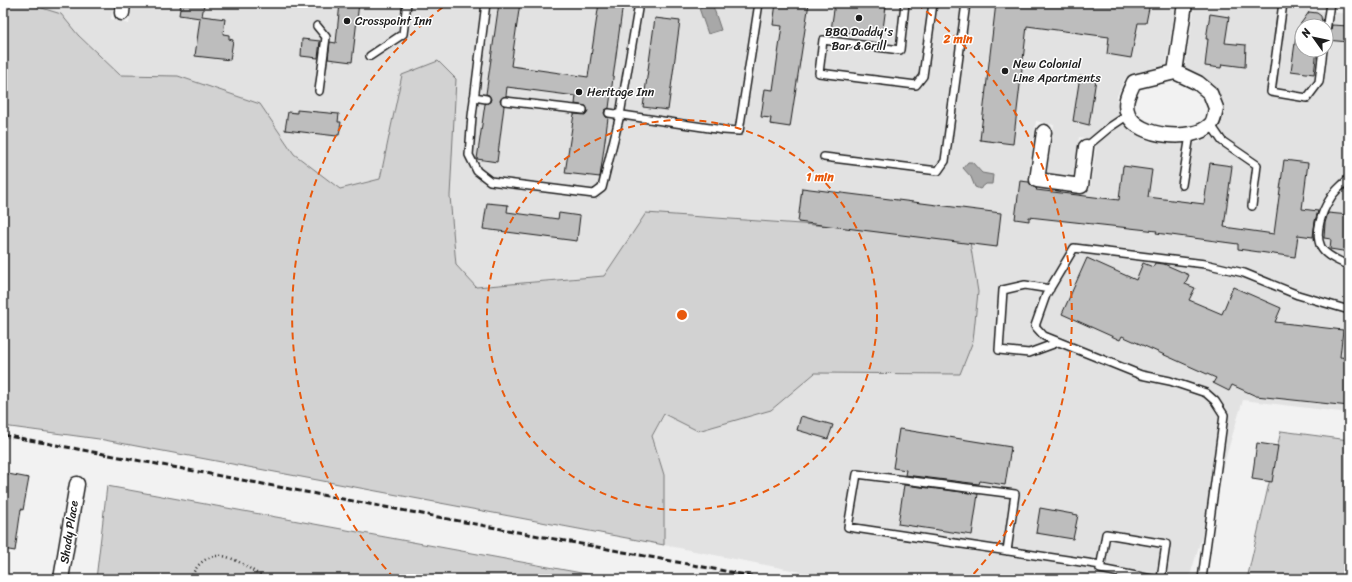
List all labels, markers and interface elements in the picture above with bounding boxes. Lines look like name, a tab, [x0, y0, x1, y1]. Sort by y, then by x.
place label: Crosspoint Inn	[355, 10, 432, 32]
marker: BBQ Daddy's Bar & Grill	[854, 13, 864, 23]
marker: Crosspoint Inn	[342, 16, 352, 26]
north arrow	[1294, 18, 1334, 58]
place label: BBQ Daddy's Bar & Grill	[825, 21, 894, 57]
text: N	[1295, 24, 1316, 42]
text: 2 min	[942, 28, 973, 50]
place label: New Colonial Line Apartments	[1013, 53, 1101, 89]
marker: New Colonial Line Apartments	[1000, 66, 1010, 76]
place label: Heritage Inn	[587, 81, 655, 103]
marker: Heritage Inn	[574, 87, 584, 97]
text: 1 min	[806, 166, 834, 188]
centre of rings	[675, 308, 689, 322]
street label: Shady Place	[53, 499, 85, 565]

